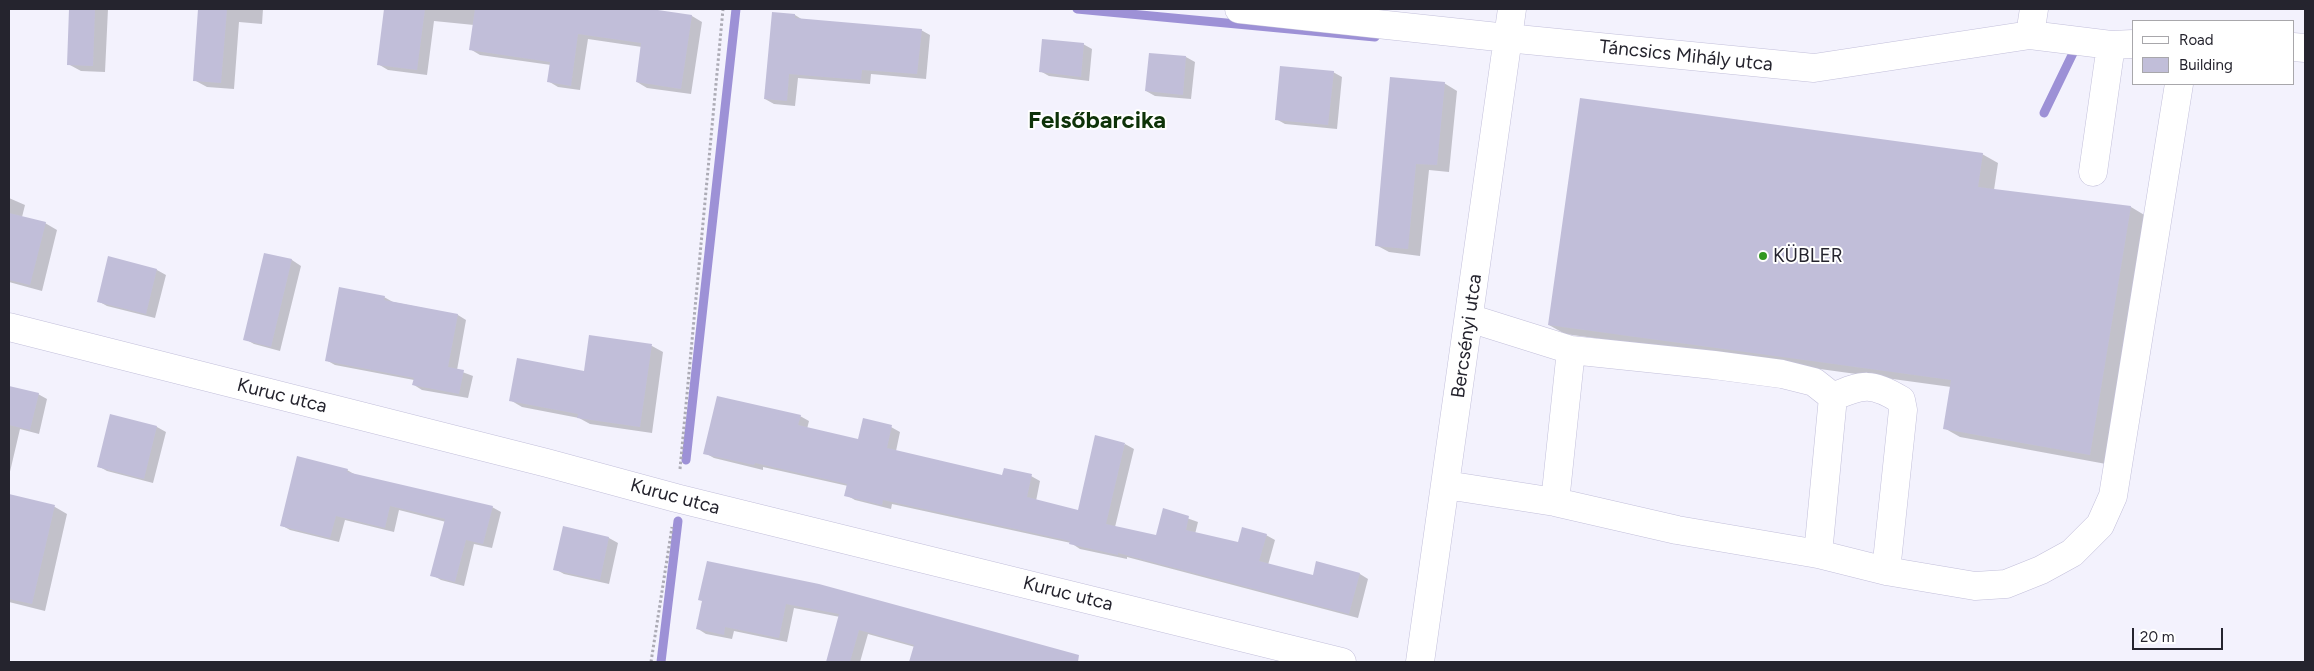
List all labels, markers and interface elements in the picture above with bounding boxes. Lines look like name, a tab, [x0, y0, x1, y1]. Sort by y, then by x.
legend	[2132, 20, 2294, 85]
text: Road	[2179, 31, 2214, 49]
street label: Táncsics Mihály utca	[1598, 36, 1774, 76]
text: Building	[2179, 56, 2233, 74]
district label: Felsőbarcika	[1028, 107, 1166, 135]
place label: KÜBLER	[1773, 245, 1843, 267]
marker: KÜBLER	[1757, 250, 1769, 262]
street label: Bercsényi utca	[1447, 272, 1487, 400]
street label: Kuruc utca	[235, 374, 329, 418]
street label: Kuruc utca	[628, 474, 722, 520]
street label: Kuruc utca	[1021, 572, 1115, 616]
scale bar	[2134, 618, 2225, 650]
text: 20 m	[2140, 628, 2174, 646]

